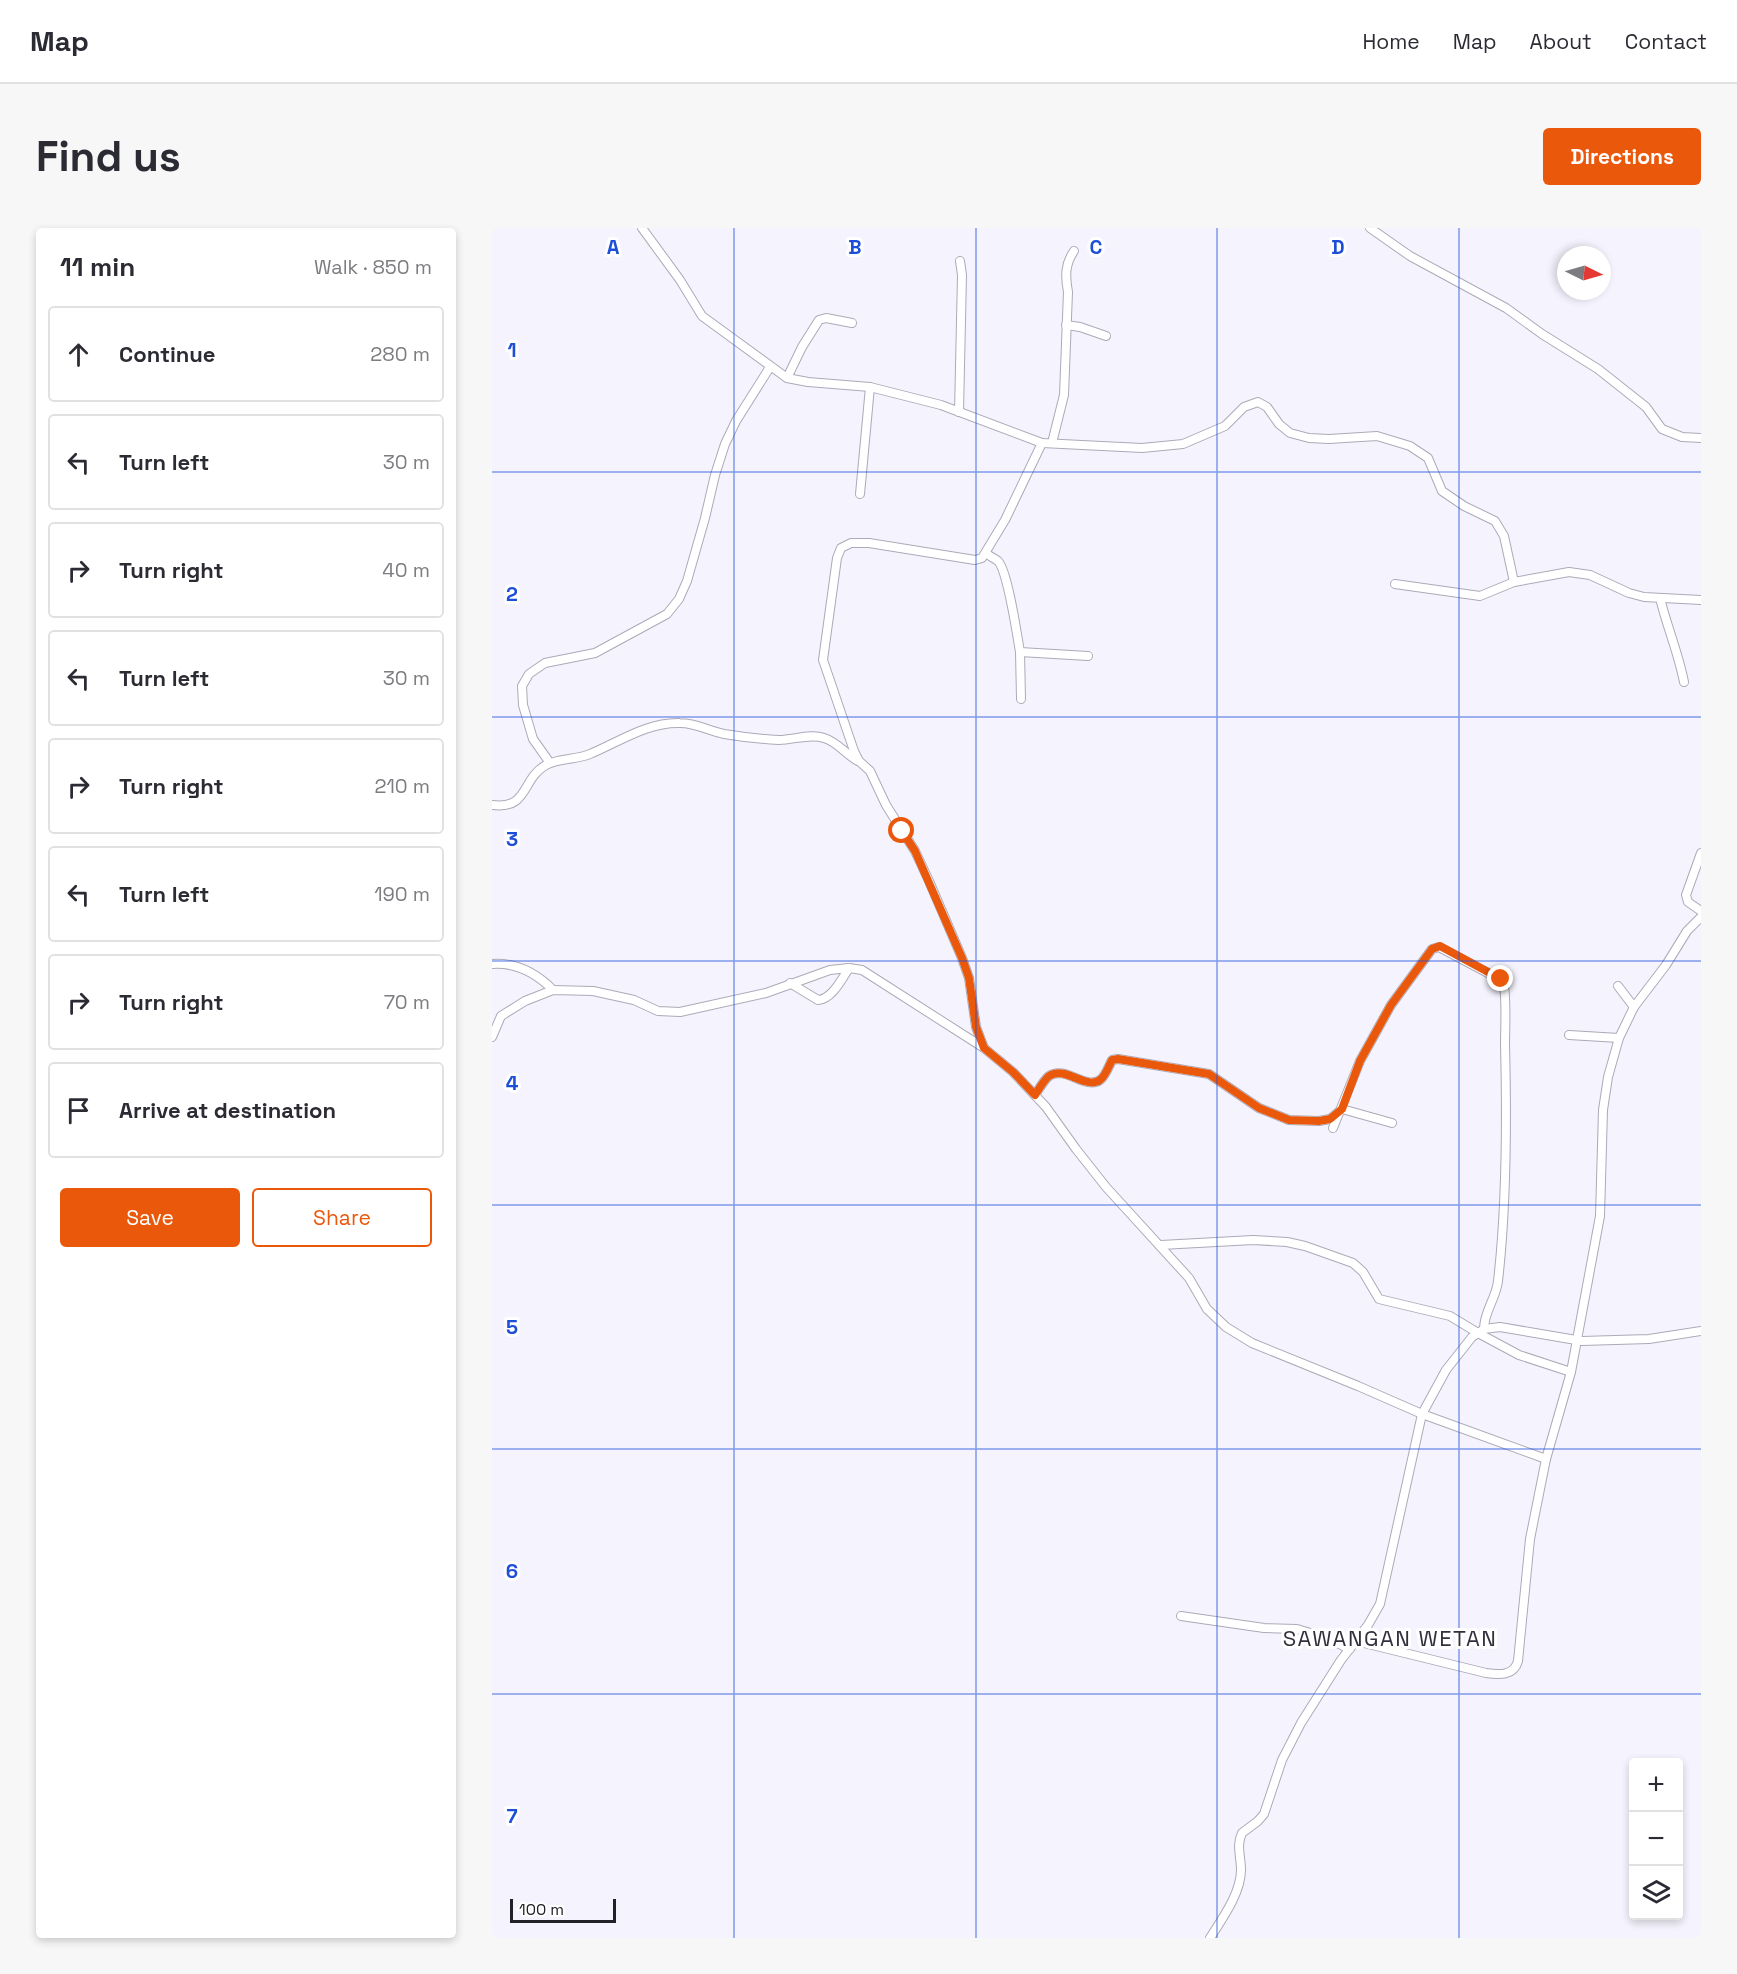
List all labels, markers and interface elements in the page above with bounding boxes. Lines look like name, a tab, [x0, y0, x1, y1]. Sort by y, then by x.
text: Map	[30, 23, 89, 59]
text: Home	[1362, 28, 1420, 55]
text: Map	[1453, 28, 1497, 55]
text: About	[1530, 28, 1592, 55]
text: Contact	[1625, 28, 1707, 55]
button: Directions	[1543, 128, 1701, 185]
text: Find us	[36, 130, 181, 183]
text: A	[607, 234, 620, 260]
text: B	[848, 234, 862, 260]
text: C	[1090, 234, 1103, 260]
text: D	[1331, 234, 1345, 260]
north arrow	[1557, 246, 1611, 300]
text: 11 min	[60, 250, 135, 284]
text: Walk · 850 m	[314, 254, 432, 280]
text: 1	[507, 337, 517, 363]
icon: ahead	[62, 338, 95, 371]
text: Continue	[119, 340, 215, 368]
text: 280 m	[370, 341, 430, 367]
icon: left	[62, 446, 95, 479]
text: Turn left	[119, 448, 209, 476]
text: 30 m	[383, 449, 430, 475]
icon: right	[62, 554, 95, 587]
text: Turn right	[119, 556, 224, 584]
text: 40 m	[382, 557, 430, 583]
text: 2	[506, 581, 518, 607]
icon: left	[62, 662, 95, 695]
text: Turn left	[119, 664, 209, 692]
text: 30 m	[383, 665, 430, 691]
icon: right	[62, 770, 95, 803]
text: Turn right	[119, 772, 224, 800]
text: 210 m	[374, 773, 430, 799]
route start	[888, 817, 914, 843]
text: 3	[506, 826, 518, 852]
icon: left	[62, 878, 95, 911]
text: Turn left	[119, 880, 209, 908]
text: 190 m	[374, 881, 430, 907]
route end	[1487, 965, 1513, 991]
icon: right	[62, 986, 95, 1019]
text: Turn right	[119, 988, 224, 1016]
text: 70 m	[384, 989, 430, 1015]
text: 4	[506, 1070, 519, 1096]
icon: arrive	[62, 1094, 95, 1127]
text: Arrive at destination	[119, 1096, 336, 1124]
button: Save	[60, 1188, 240, 1247]
button: Share	[252, 1188, 432, 1247]
text: 5	[506, 1314, 518, 1340]
text: 6	[506, 1558, 518, 1584]
district label: SAWANGAN WETAN	[1283, 1624, 1497, 1652]
map controls	[1629, 1758, 1683, 1920]
button: +	[1629, 1758, 1683, 1812]
text: 7	[506, 1803, 518, 1829]
button: −	[1629, 1812, 1683, 1866]
button: layers	[1629, 1866, 1683, 1920]
scale bar	[510, 1896, 616, 1924]
text: 100 m	[519, 1899, 564, 1920]

